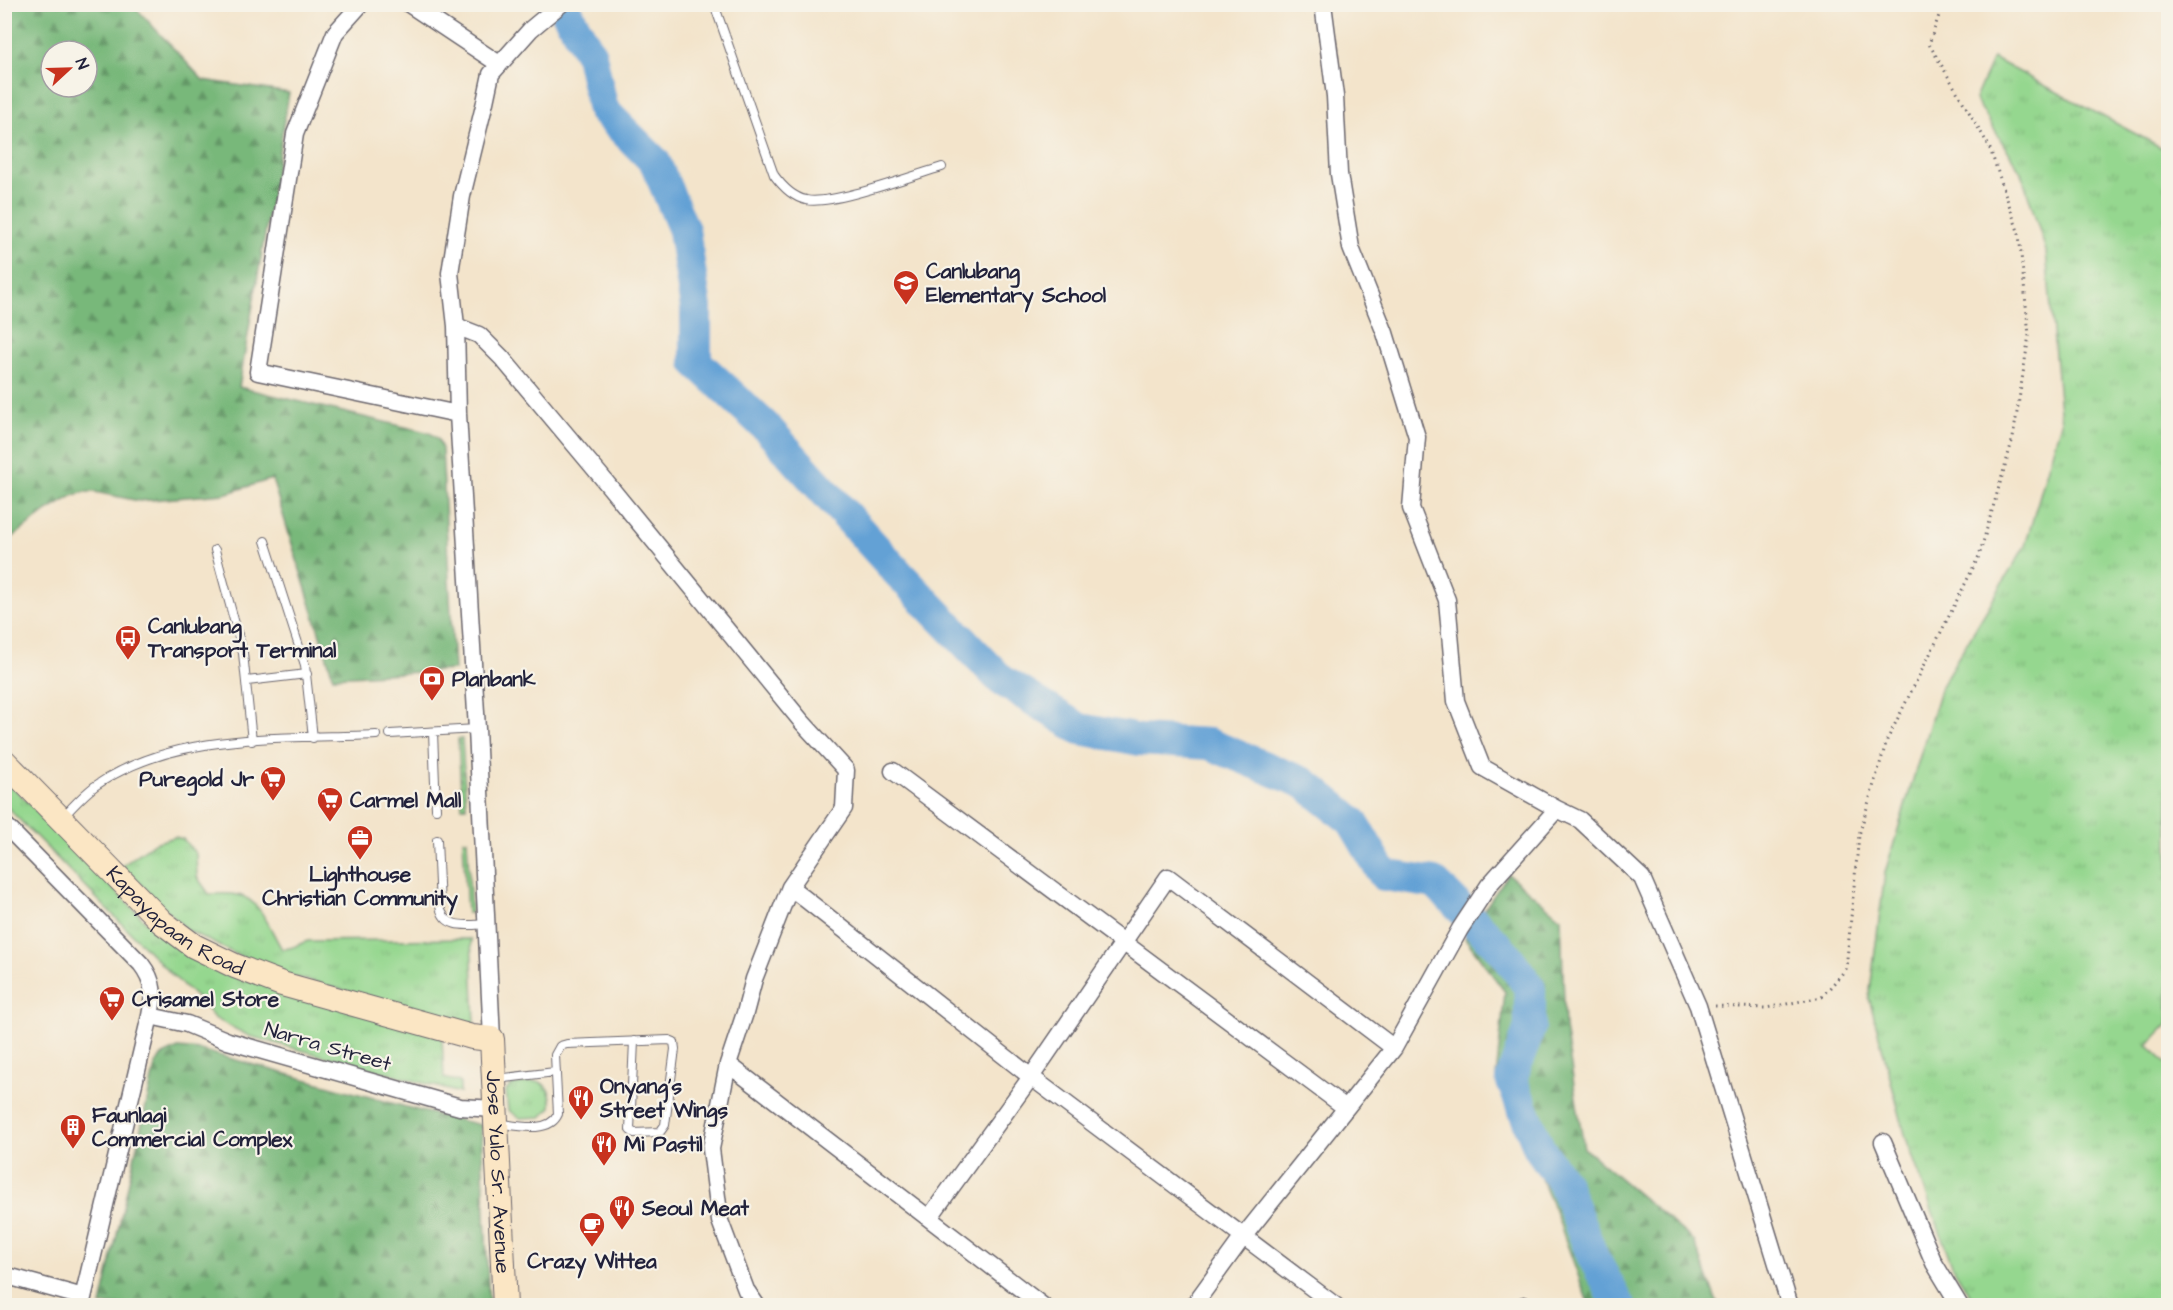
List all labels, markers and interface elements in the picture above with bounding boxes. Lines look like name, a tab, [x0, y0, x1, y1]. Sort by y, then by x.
north arrow	[39, 39, 99, 99]
text: N	[70, 55, 94, 73]
place label: Canlubang Elementary School	[926, 257, 1107, 313]
school or university icon: Canlubang Elementary School	[891, 268, 921, 306]
place label: Canlubang Transport Terminal	[147, 612, 337, 666]
bus stop icon: Canlubang Transport Terminal	[113, 623, 143, 661]
bank icon: Planbank	[417, 664, 447, 702]
place label: Planbank	[452, 665, 536, 694]
supermarket icon: Puregold Jr	[258, 764, 288, 802]
place label: Puregold Jr	[139, 765, 254, 796]
supermarket icon: Carmel Mall	[315, 785, 345, 823]
place label: Carmel Mall	[350, 786, 462, 815]
office icon: Lighthouse Christian Community	[345, 823, 375, 861]
street label: Kapayapaan Road	[100, 860, 249, 983]
place label: Lighthouse Christian Community	[262, 860, 458, 916]
supermarket icon: Crisamel Store	[97, 984, 127, 1022]
place label: Crisamel Store	[132, 985, 280, 1014]
street label: Narra Street	[261, 1015, 395, 1079]
street label: Jose Yulo Sr. Avenue	[479, 1070, 517, 1274]
place label: Onyang's Street Wings	[599, 1072, 728, 1127]
restaurant icon: Onyang's Street Wings	[566, 1083, 596, 1121]
place label: Faunlagi Commercial Complex	[92, 1101, 294, 1155]
building icon: Faunlagi Commercial Complex	[58, 1112, 88, 1150]
restaurant icon: Mi Pastil	[589, 1129, 619, 1167]
place label: Mi Pastil	[624, 1130, 703, 1159]
restaurant icon: Seoul Meat	[607, 1193, 637, 1231]
place label: Seoul Meat	[641, 1194, 749, 1223]
cafe icon: Crazy Wittea	[577, 1210, 607, 1248]
place label: Crazy Wittea	[527, 1247, 657, 1279]

